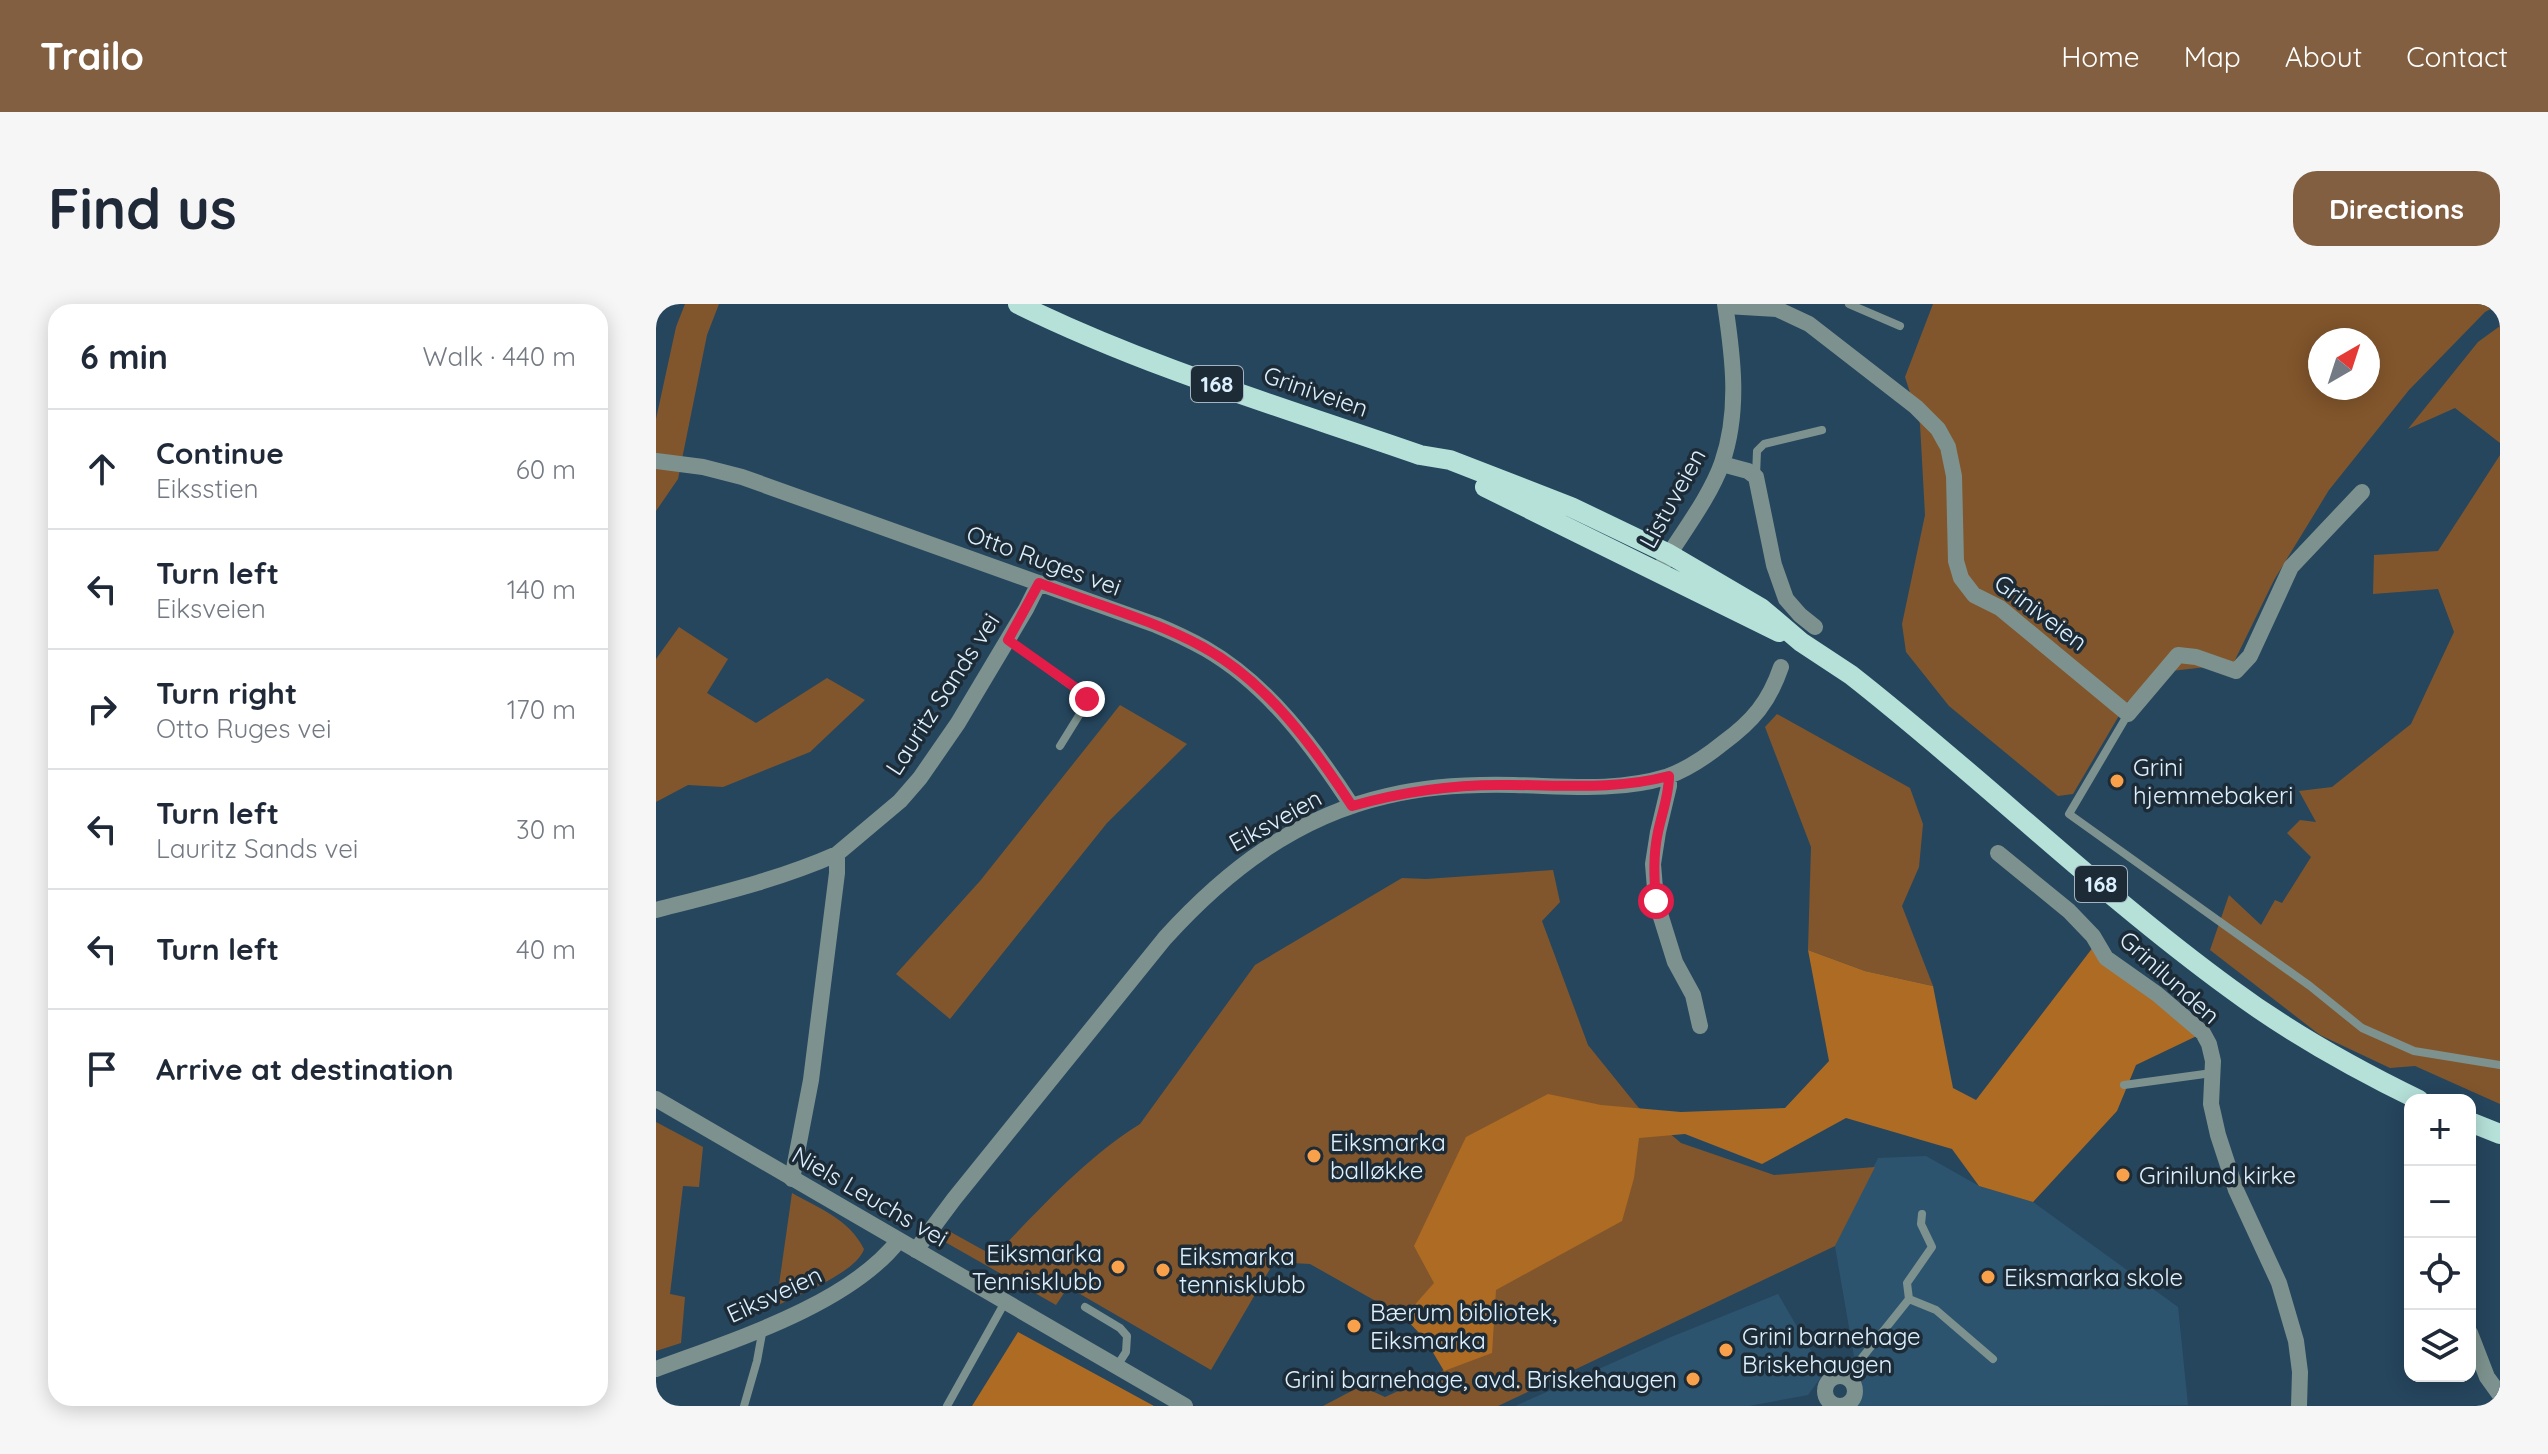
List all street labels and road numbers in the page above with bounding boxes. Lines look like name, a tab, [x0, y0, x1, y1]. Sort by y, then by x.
street label: Griniveien	[1260, 359, 1372, 423]
road number: 168	[1191, 366, 1243, 402]
street label: Listuveien	[1632, 443, 1712, 553]
street label: Otto Ruges vei	[963, 518, 1125, 602]
street label: Griniveien	[1989, 567, 2093, 657]
street label: Lauritz Sands vei	[879, 607, 1005, 781]
street label: Eiksveien	[1223, 782, 1327, 858]
road number: 168	[2075, 866, 2127, 902]
street label: Grinilunden	[2114, 924, 2226, 1030]
street label: Niels Leuchs vei	[787, 1139, 953, 1253]
street label: Eiksveien	[722, 1259, 826, 1329]

